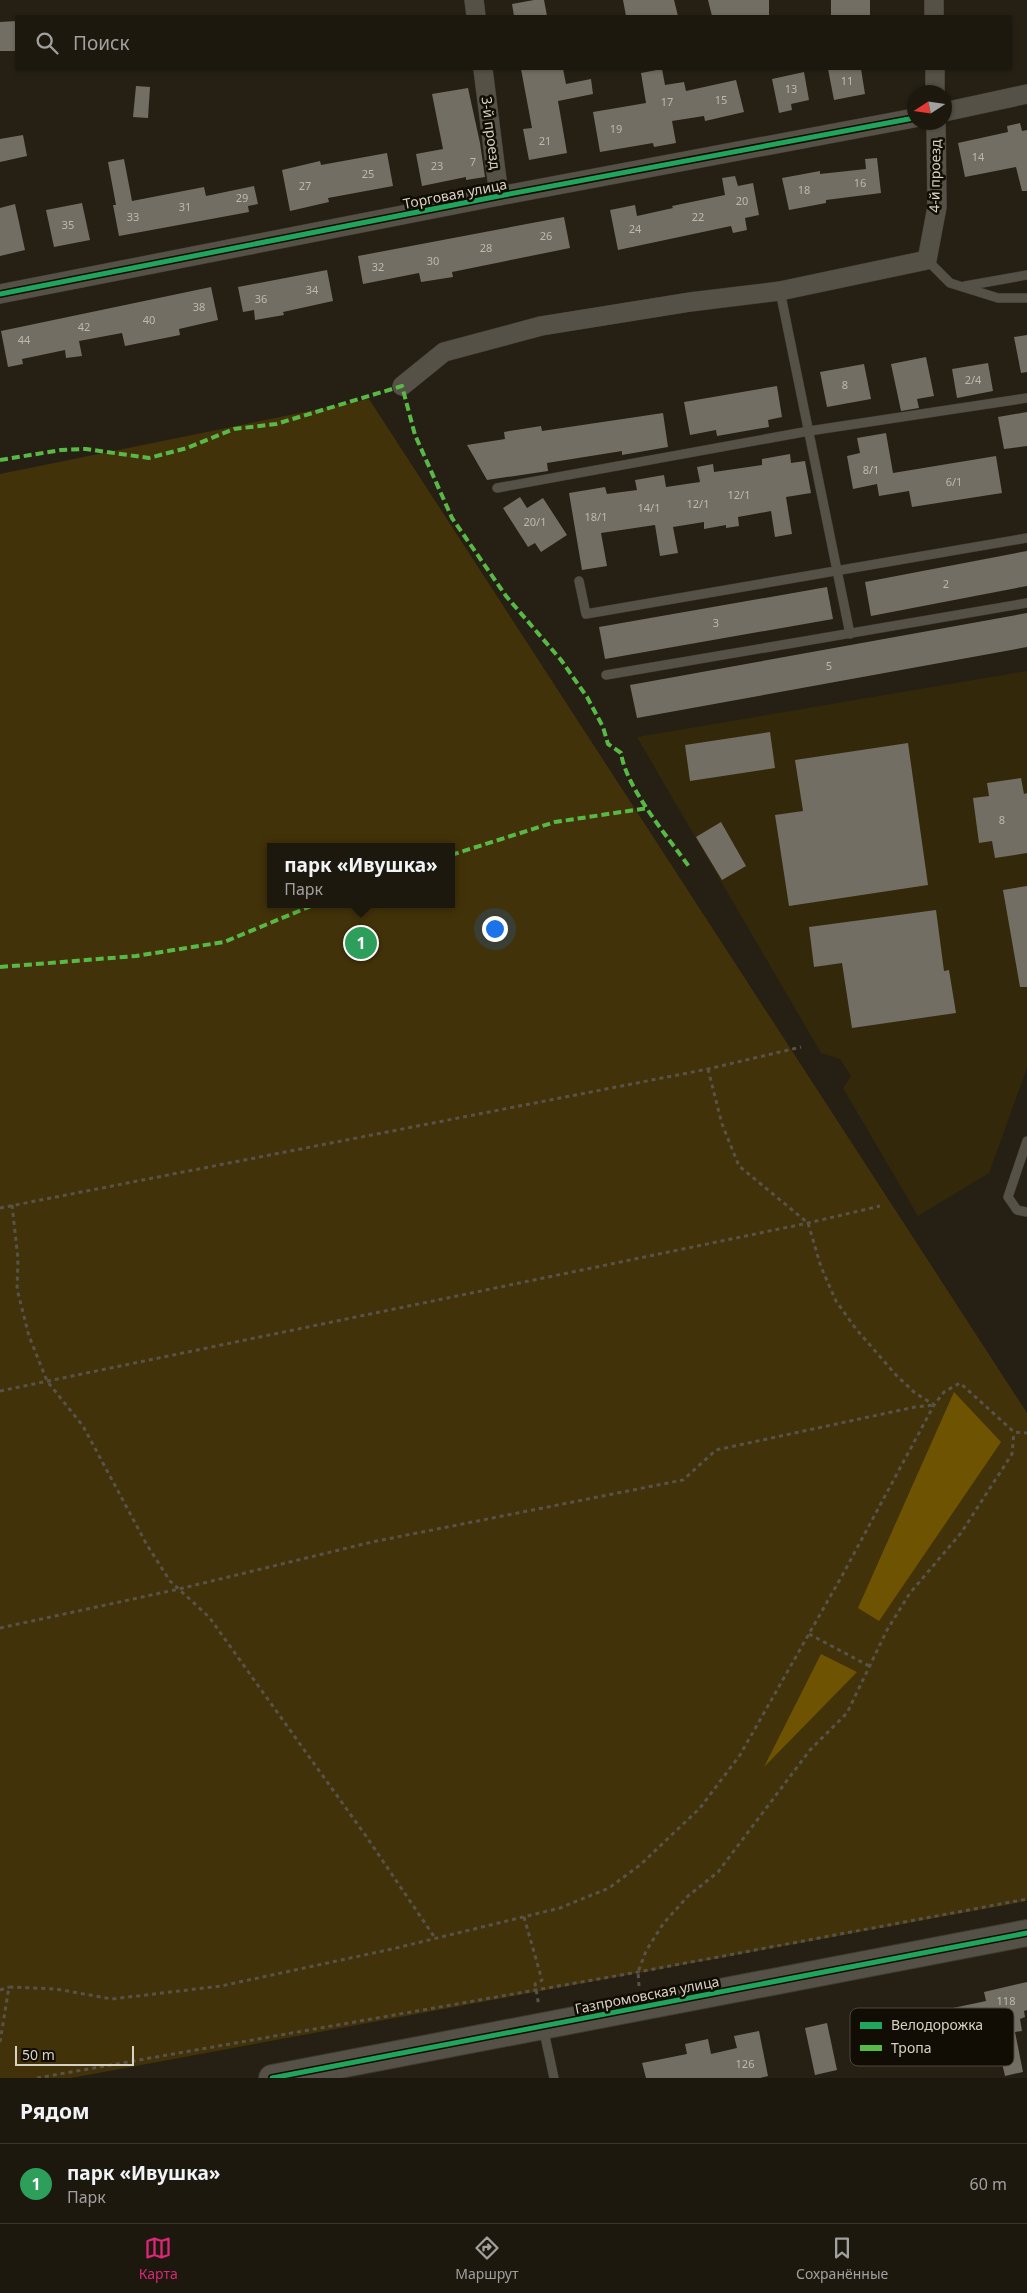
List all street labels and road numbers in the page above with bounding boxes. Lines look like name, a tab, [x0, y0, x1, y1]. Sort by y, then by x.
street label: 3-й проезд	[478, 95, 505, 171]
street label: 4-й проезд	[924, 139, 945, 213]
street label: Торговая улица	[401, 174, 508, 213]
street label: Газпромовская улица	[573, 1971, 721, 2018]

